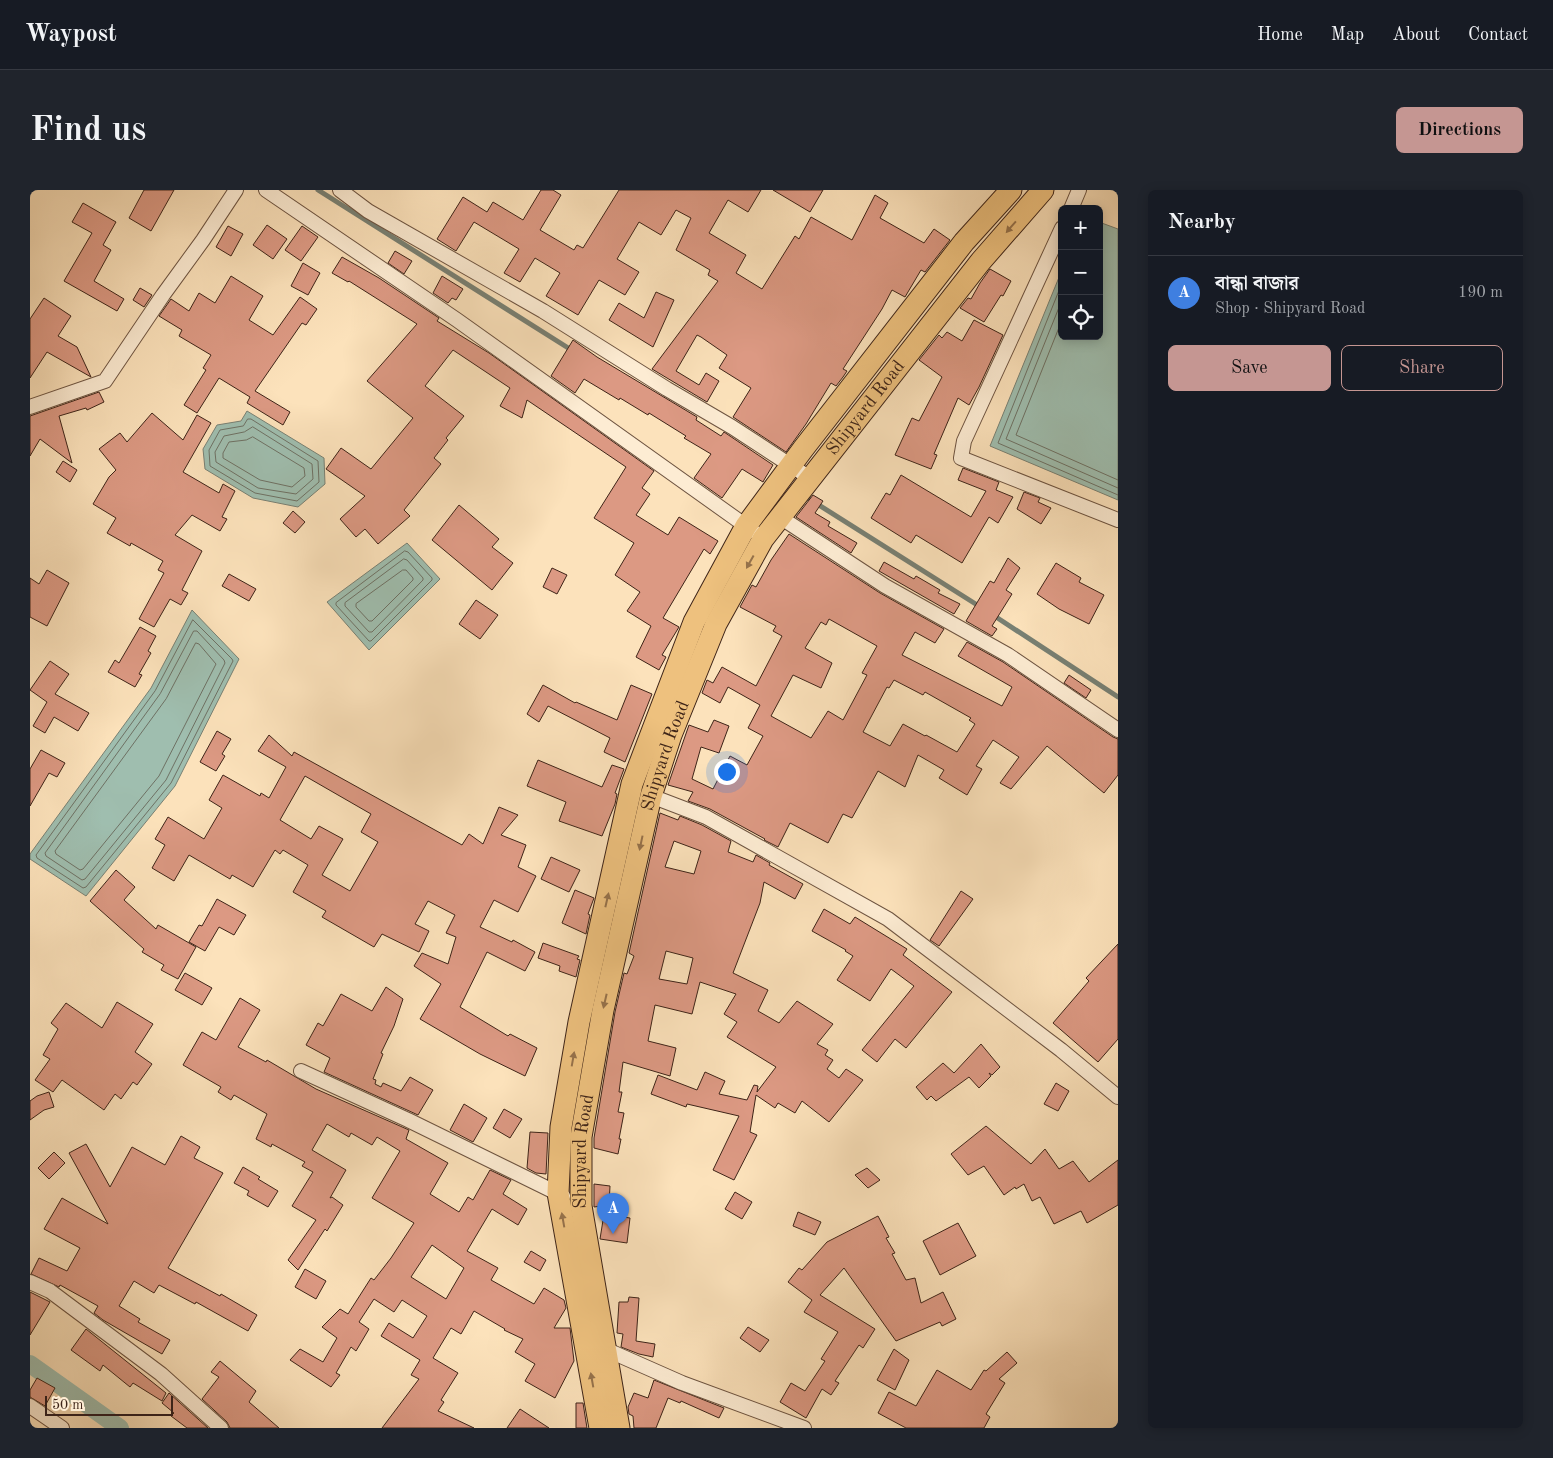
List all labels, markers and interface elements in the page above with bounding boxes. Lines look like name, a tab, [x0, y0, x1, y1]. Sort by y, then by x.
text: Waypost	[25, 23, 117, 47]
text: Home	[1257, 26, 1303, 44]
text: Map	[1331, 26, 1364, 44]
text: About	[1392, 26, 1440, 44]
text: Contact	[1468, 26, 1528, 44]
button: Directions	[1396, 107, 1523, 153]
text: Find us	[30, 113, 146, 148]
map controls	[1058, 205, 1103, 340]
button: +	[1058, 205, 1103, 250]
text: Nearby	[1168, 212, 1236, 233]
one-way arrow	[1005, 220, 1016, 233]
button: −	[1058, 250, 1103, 295]
text: বান্ধা বাজার	[1215, 275, 1299, 294]
text: A	[1178, 285, 1190, 301]
text: 190 m	[1458, 285, 1503, 301]
button: locate	[1058, 295, 1103, 340]
text: Shop · Shipyard Road	[1215, 301, 1365, 317]
button: Save	[1168, 345, 1331, 391]
button: Share	[1341, 345, 1503, 391]
street label: Shipyard Road	[823, 357, 908, 459]
one-way arrow	[746, 555, 755, 569]
street label: Shipyard Road	[639, 698, 693, 813]
your location	[714, 759, 740, 785]
one-way arrow	[637, 835, 645, 850]
one-way arrow	[603, 893, 611, 908]
one-way arrow	[601, 994, 609, 1009]
one-way arrow	[569, 1051, 577, 1067]
street label: Shipyard Road	[572, 1093, 597, 1209]
pin: A	[597, 1193, 629, 1234]
one-way arrow	[559, 1212, 567, 1228]
one-way arrow	[587, 1372, 595, 1388]
scale bar	[45, 1393, 172, 1416]
text: 50 m	[52, 1398, 83, 1412]

